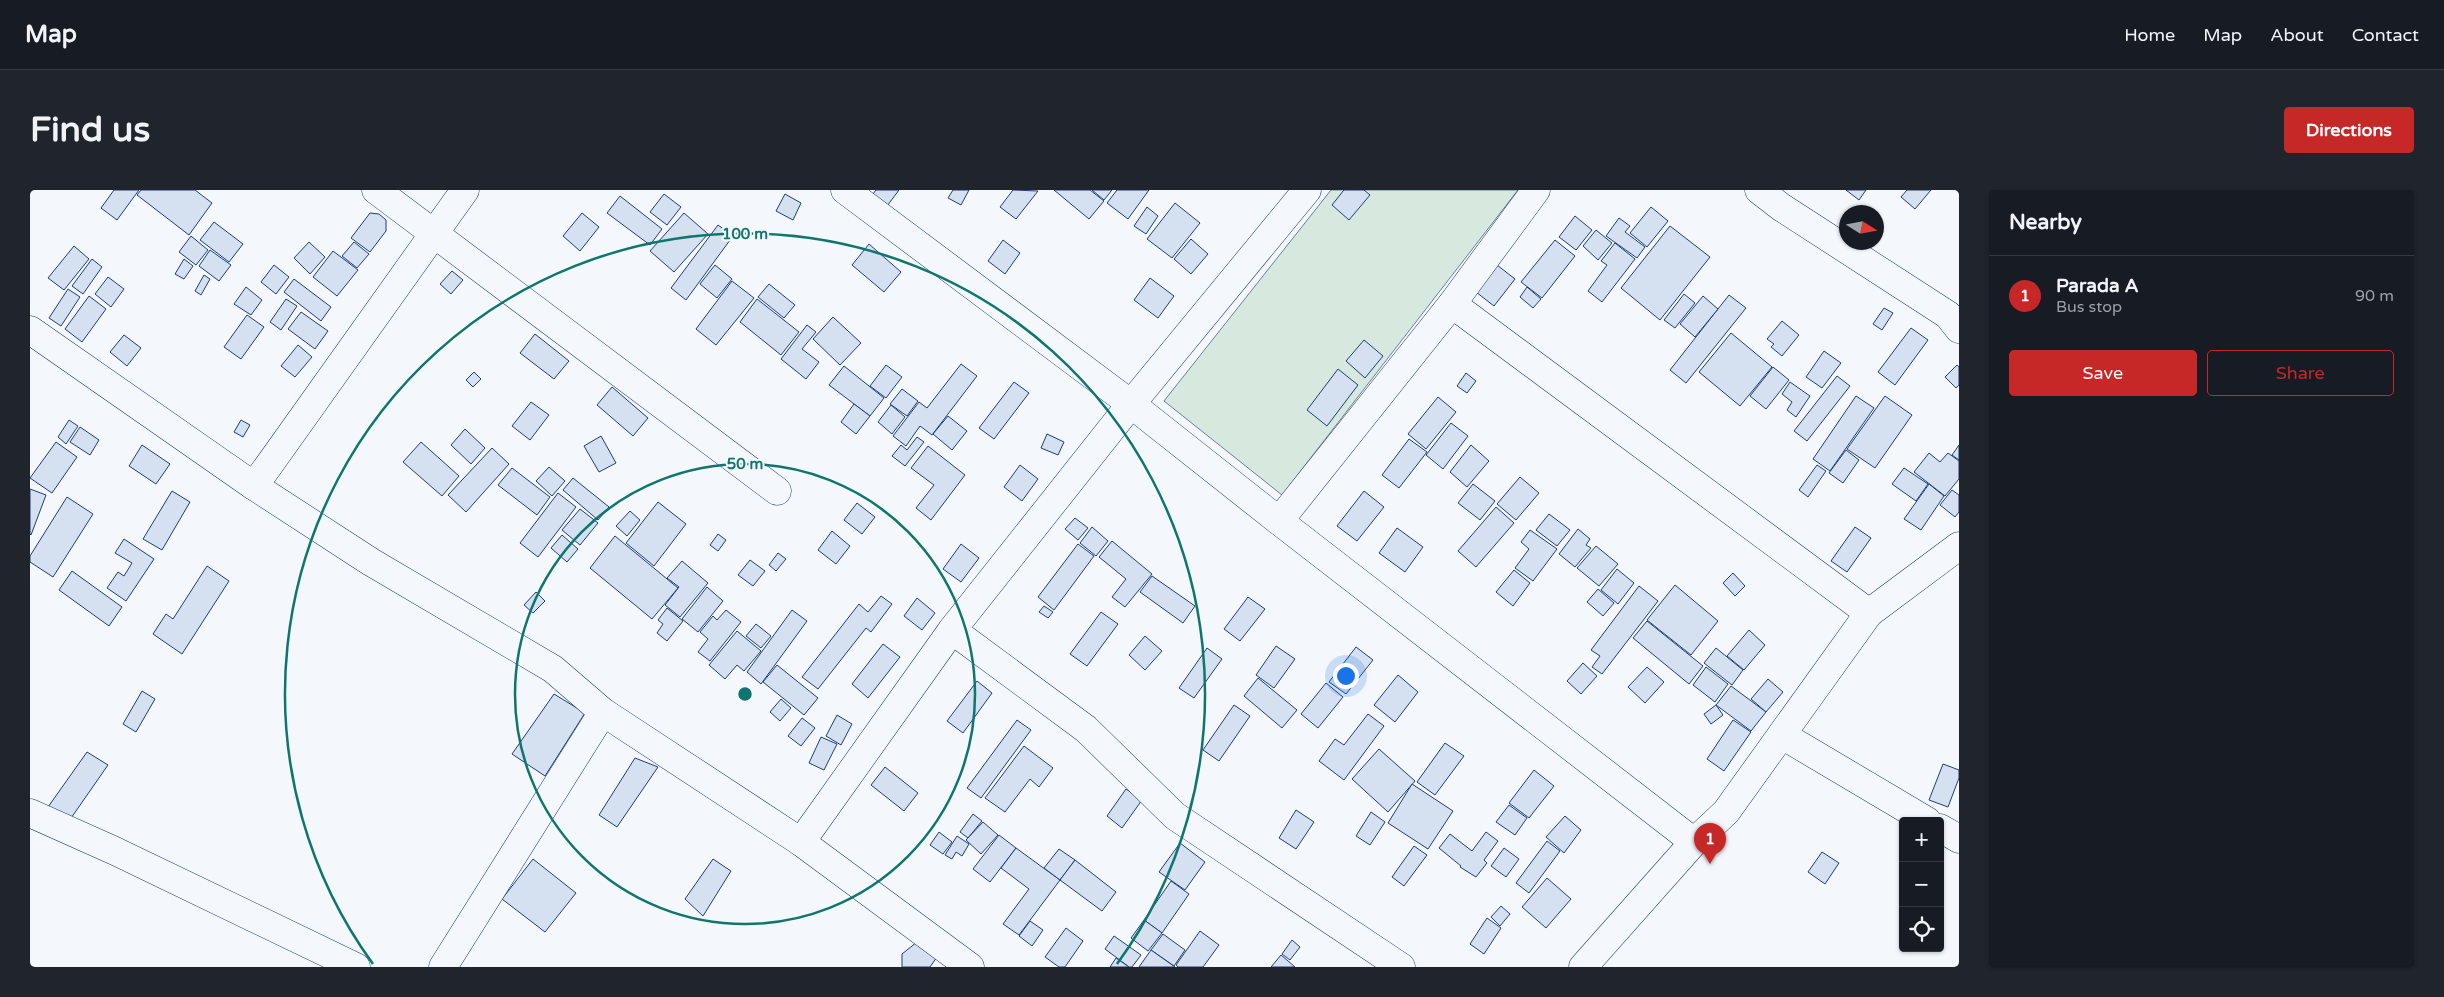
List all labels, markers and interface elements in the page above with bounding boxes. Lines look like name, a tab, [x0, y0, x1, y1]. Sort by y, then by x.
text: Map	[25, 20, 77, 49]
text: Home	[2124, 24, 2175, 46]
text: Map	[2203, 24, 2242, 46]
text: About	[2270, 24, 2324, 46]
text: Contact	[2352, 24, 2419, 46]
button: Directions	[2284, 107, 2414, 153]
text: Find us	[30, 109, 150, 151]
north arrow	[1839, 205, 1884, 250]
text: Nearby	[2009, 210, 2082, 235]
text: 100 m	[722, 225, 768, 243]
text: Parada A	[2056, 275, 2139, 297]
text: 1	[2020, 286, 2030, 306]
text: 90 m	[2355, 286, 2394, 306]
text: Bus stop	[2056, 297, 2122, 317]
button: Save	[2009, 350, 2197, 396]
button: Share	[2207, 350, 2394, 396]
text: 50 m	[727, 455, 763, 473]
your location	[1333, 663, 1359, 689]
centre of rings	[736, 685, 754, 703]
map controls	[1899, 817, 1944, 952]
button: +	[1899, 817, 1944, 862]
pin: 1	[1694, 823, 1726, 864]
button: −	[1899, 862, 1944, 907]
button: locate	[1899, 907, 1944, 952]

